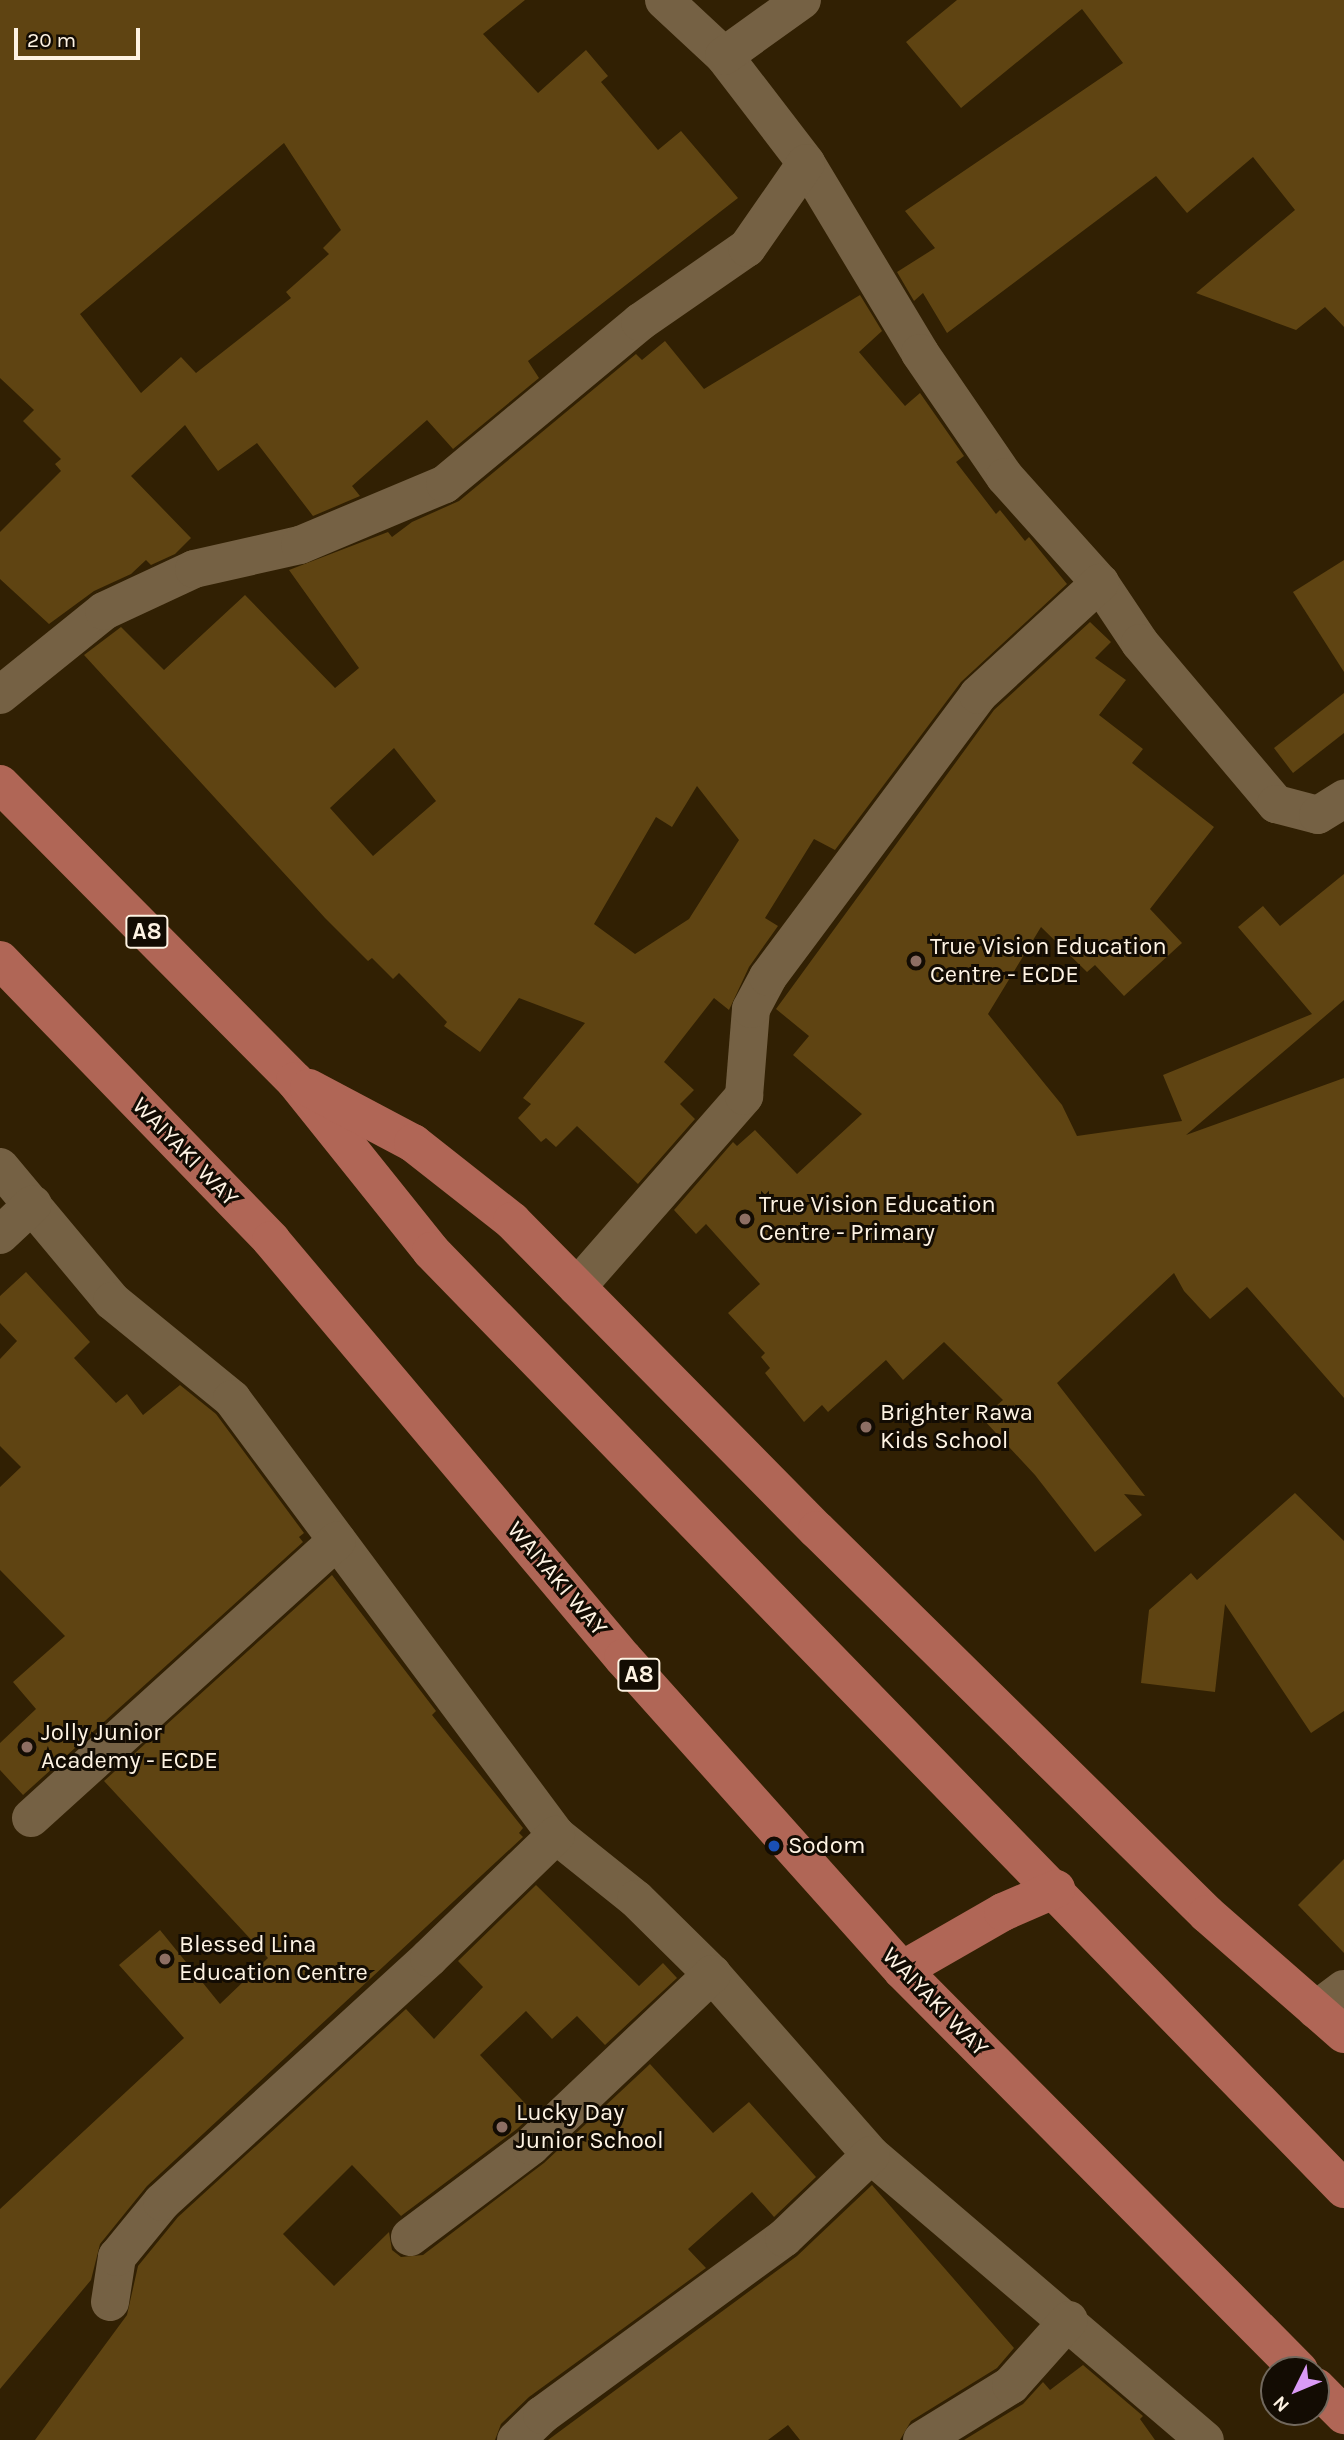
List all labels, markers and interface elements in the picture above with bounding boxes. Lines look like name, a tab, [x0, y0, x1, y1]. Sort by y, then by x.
scale bar	[18, 14, 144, 58]
text: 20 m	[27, 28, 76, 52]
road number: A8	[124, 912, 170, 951]
place label: True Vision Education Centre - ECDE	[930, 933, 1167, 989]
marker: True Vision Education Centre - ECDE	[908, 953, 924, 969]
street label: WAIYAKI WAY	[126, 1091, 244, 1213]
place label: True Vision Education Centre - Primary	[759, 1191, 996, 1247]
marker: True Vision Education Centre - Primary	[737, 1211, 753, 1227]
place label: Brighter Rawa Kids School	[880, 1399, 1033, 1455]
marker: Brighter Rawa Kids School	[858, 1419, 874, 1435]
street label: WAIYAKI WAY	[501, 1516, 613, 1642]
road number: A8	[616, 1656, 662, 1694]
place label: Jolly Junior Academy - ECDE	[41, 1719, 218, 1775]
marker: Jolly Junior Academy - ECDE	[19, 1739, 35, 1755]
place label: Sodom	[788, 1832, 865, 1860]
marker: Sodom	[766, 1838, 782, 1854]
place label: Blessed Lina Education Centre	[179, 1931, 368, 1987]
street label: WAIYAKI WAY	[876, 1941, 994, 2063]
marker: Blessed Lina Education Centre	[157, 1951, 173, 1967]
place label: Lucky Day Junior School	[516, 2099, 664, 2155]
marker: Lucky Day Junior School	[494, 2119, 510, 2135]
north arrow	[1260, 2356, 1330, 2426]
text: N	[1268, 2391, 1294, 2416]

